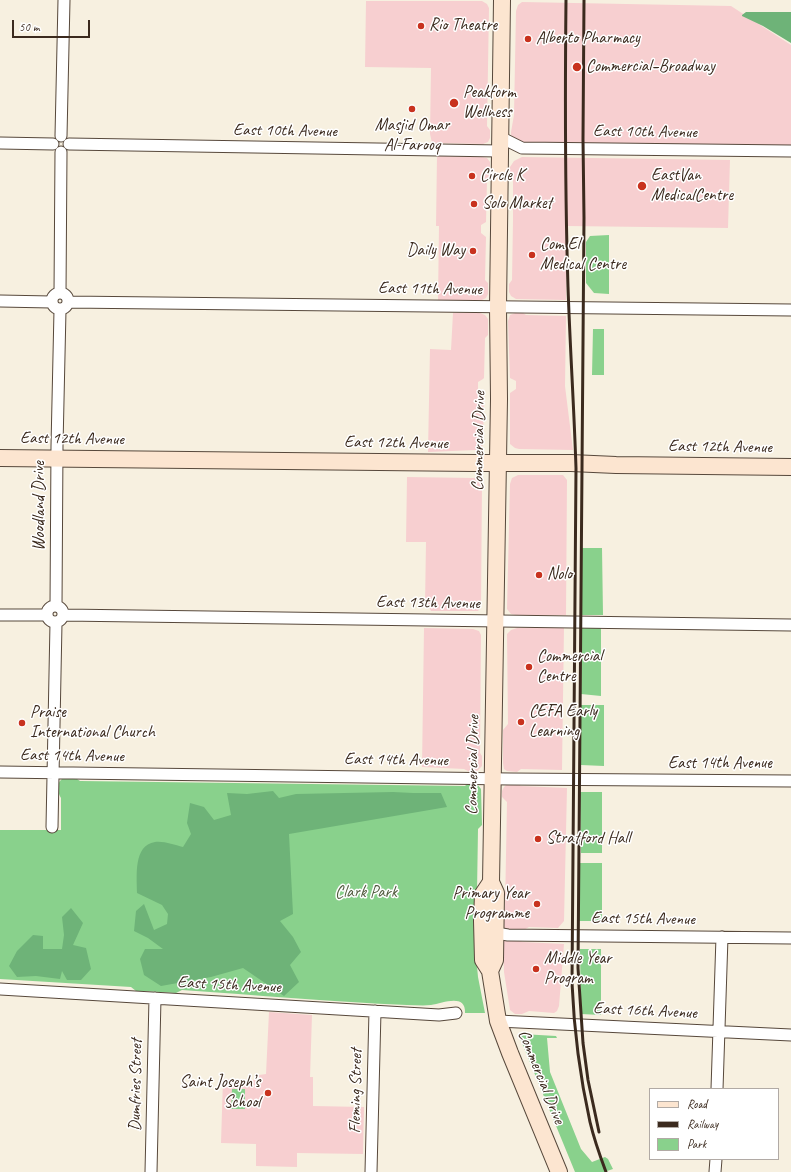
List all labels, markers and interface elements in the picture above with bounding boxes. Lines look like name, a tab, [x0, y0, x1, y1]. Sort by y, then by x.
scale bar	[14, 12, 92, 38]
place label: Rio Theatre	[429, 16, 497, 36]
text: 50 m	[19, 19, 39, 35]
marker: Rio Theatre	[416, 21, 426, 31]
place label: Alberto Pharmacy	[536, 29, 640, 49]
marker: Alberto Pharmacy	[523, 34, 533, 44]
place label: Commercial–Broadway	[586, 57, 715, 77]
marker: Commercial–Broadway	[571, 61, 583, 73]
place label: Peakform Wellness	[463, 83, 516, 123]
marker: Peakform Wellness	[448, 97, 460, 109]
marker: Masjid Omar Al-Farooq	[407, 104, 417, 114]
place label: Masjid Omar Al-Farooq	[375, 116, 449, 156]
street label: East 10th Avenue	[233, 120, 337, 142]
street label: East 10th Avenue	[593, 121, 697, 143]
place label: Circle K	[480, 166, 524, 186]
place label: EastVan MedicalCentre	[651, 166, 733, 206]
marker: Circle K	[467, 171, 477, 181]
marker: EastVan MedicalCentre	[636, 180, 648, 192]
place label: Solo Market	[482, 194, 552, 214]
marker: Solo Market	[469, 199, 479, 209]
place label: Com El Medical Centre	[540, 235, 626, 275]
place label: Daily Way	[407, 241, 465, 261]
marker: Daily Way	[468, 246, 478, 256]
marker: Com El Medical Centre	[527, 250, 537, 260]
street label: East 11th Avenue	[378, 278, 482, 300]
street label: Commercial Drive	[468, 391, 490, 491]
street label: East 12th Avenue	[20, 428, 124, 450]
street label: East 12th Avenue	[344, 432, 448, 454]
street label: East 12th Avenue	[668, 436, 772, 458]
street label: Woodland Drive	[30, 461, 50, 551]
place label: Nolo	[547, 565, 572, 585]
marker: Nolo	[534, 570, 544, 580]
street label: East 13th Avenue	[376, 592, 480, 614]
place label: Commercial Centre	[537, 647, 602, 687]
marker: Commercial Centre	[524, 662, 534, 672]
place label: CEFA Early Learning	[529, 702, 597, 742]
place label: Praise International Church	[30, 703, 155, 743]
street label: Commercial Drive	[462, 715, 484, 815]
marker: CEFA Early Learning	[516, 717, 526, 727]
marker: Praise International Church	[17, 718, 27, 728]
street label: East 14th Avenue	[20, 745, 124, 767]
street label: East 14th Avenue	[344, 749, 448, 771]
street label: East 14th Avenue	[668, 754, 772, 774]
place label: Stratford Hall	[546, 829, 630, 849]
marker: Stratford Hall	[533, 834, 543, 844]
park label: Clark Park	[335, 883, 397, 903]
place label: Primary Year Programme	[452, 884, 529, 924]
marker: Primary Year Programme	[532, 899, 542, 909]
street label: East 15th Avenue	[591, 908, 695, 930]
place label: Middle Year Program	[544, 949, 611, 989]
marker: Middle Year Program	[531, 964, 541, 974]
street label: East 15th Avenue	[177, 972, 281, 998]
street label: East 16th Avenue	[593, 998, 697, 1024]
street label: Commercial Drive	[513, 1027, 569, 1127]
street label: Dumfries Street	[125, 1039, 147, 1131]
street label: Fleming Street	[345, 1048, 367, 1134]
place label: Saint Joseph’s School	[180, 1073, 260, 1113]
marker: Saint Joseph’s School	[263, 1088, 273, 1098]
legend	[649, 1088, 779, 1160]
text: Road	[687, 1096, 707, 1112]
text: Railway	[687, 1116, 718, 1132]
text: Park	[687, 1136, 706, 1152]

